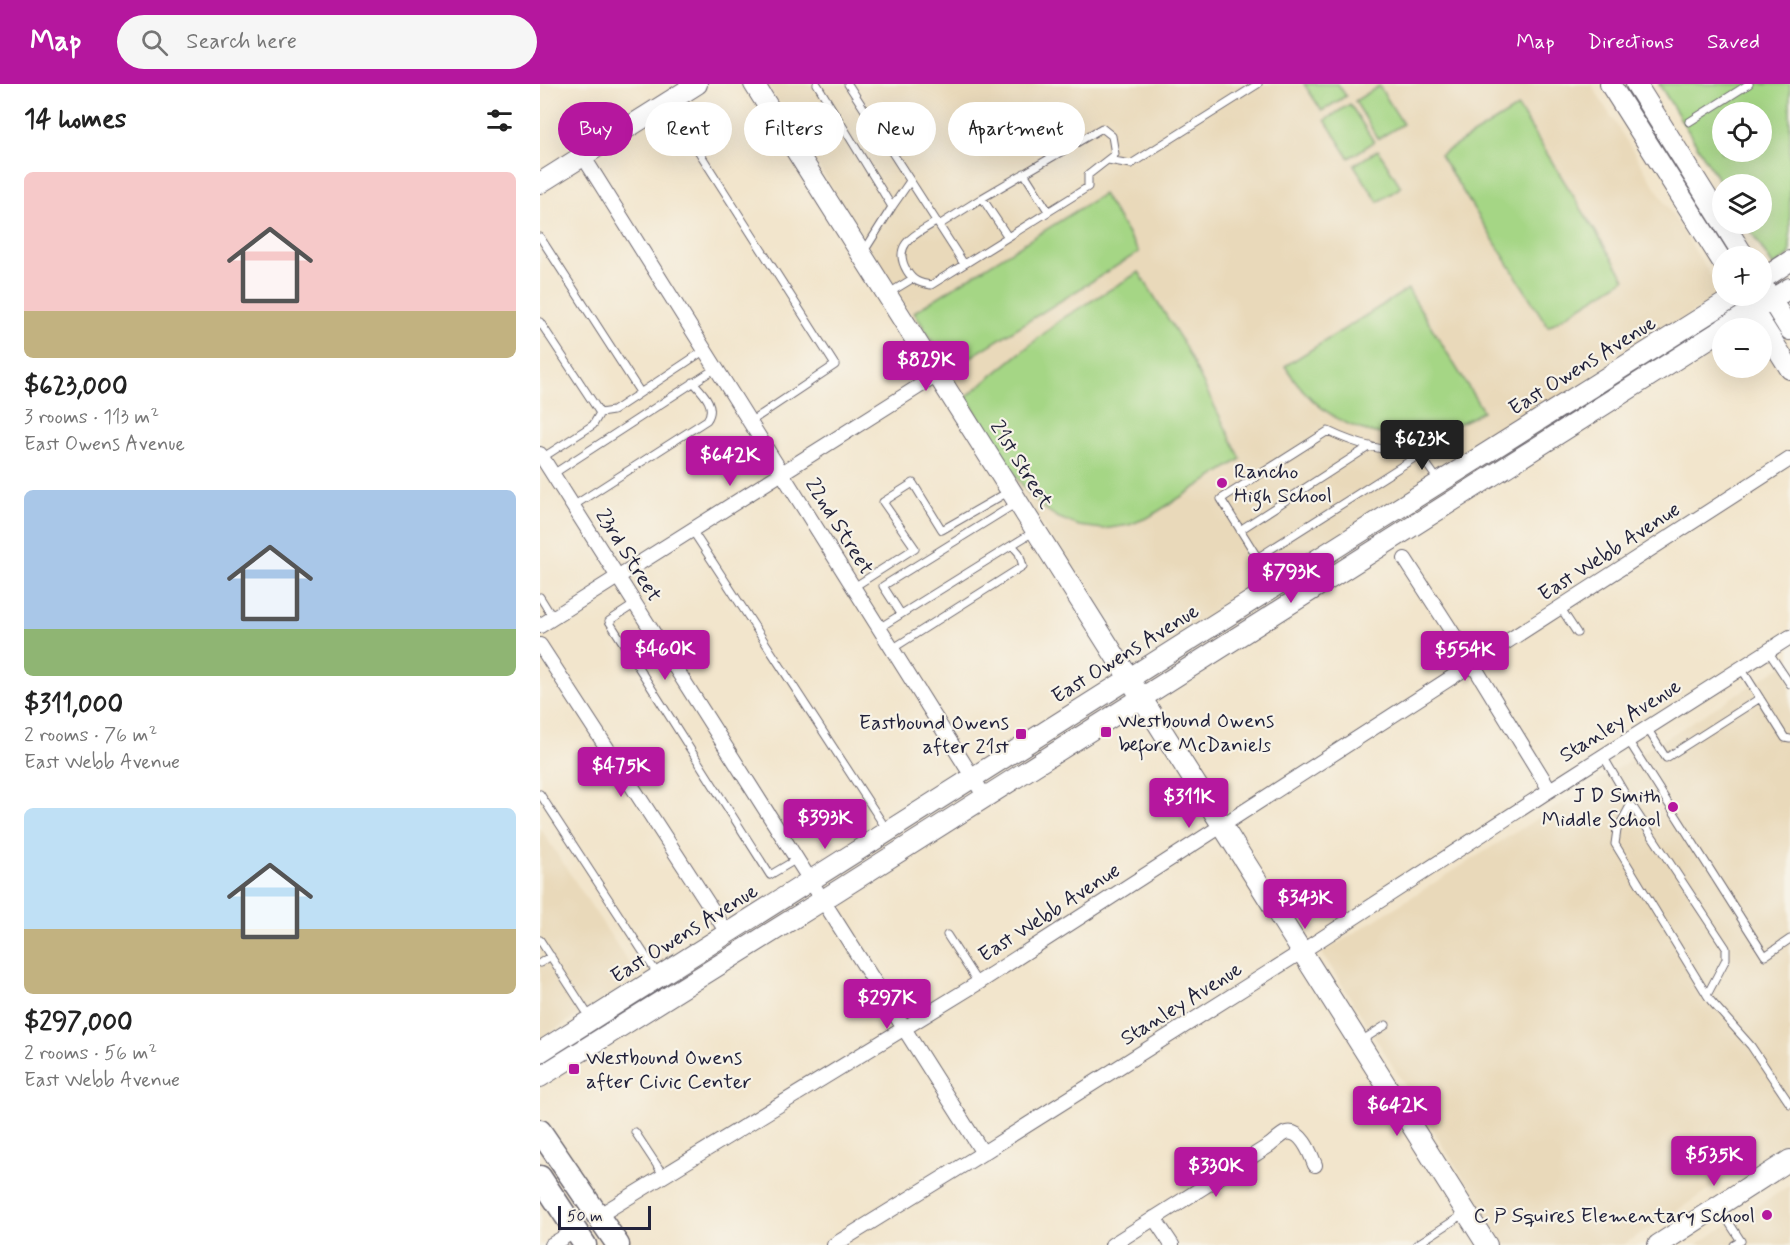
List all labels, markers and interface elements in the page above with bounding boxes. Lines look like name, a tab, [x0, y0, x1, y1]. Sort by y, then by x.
search box	[117, 15, 537, 69]
text: Map	[30, 24, 81, 61]
icon: search	[138, 26, 171, 59]
text: Search here	[186, 28, 297, 56]
text: Map	[1516, 28, 1555, 56]
text: Directions	[1588, 28, 1674, 56]
text: Saved	[1707, 28, 1760, 56]
chip: Buy	[558, 102, 633, 156]
chip: Rent	[645, 102, 732, 156]
chip: Filters	[744, 102, 844, 156]
chip: New	[856, 102, 936, 156]
chip: Apartment	[948, 102, 1085, 156]
map controls	[1712, 102, 1772, 378]
button: locate	[1712, 102, 1772, 162]
text: 14 homes	[24, 103, 126, 137]
icon: filters	[483, 104, 516, 137]
button: layers	[1712, 174, 1772, 234]
icon: home	[216, 211, 324, 319]
button: +	[1712, 246, 1772, 306]
street label: East Owens Avenue	[1503, 309, 1662, 422]
button: −	[1712, 318, 1772, 378]
pin: $829K	[884, 341, 968, 392]
text: $829K	[897, 347, 955, 374]
text: $623,000	[24, 370, 128, 404]
text: 3 rooms · 113 m²	[24, 404, 159, 431]
street label: 21st Street	[983, 415, 1060, 515]
pin: $623K	[1380, 420, 1464, 471]
text: $623K	[1395, 426, 1449, 453]
text: East Owens Avenue	[24, 431, 185, 458]
pin: $642K	[688, 436, 772, 487]
text: $642K	[700, 442, 760, 469]
place label: Rancho High School	[1234, 458, 1332, 512]
street label: 22nd Street	[798, 473, 880, 580]
marker: Rancho High School	[1215, 476, 1229, 490]
street label: East Webb Avenue	[1533, 495, 1686, 608]
street label: 23rd Street	[588, 504, 668, 608]
icon: home	[216, 529, 324, 637]
pin: $793K	[1249, 553, 1333, 604]
text: $793K	[1262, 559, 1320, 586]
street label: East Owens Avenue	[1046, 597, 1205, 710]
pin: $460K	[623, 630, 707, 681]
pin: $554K	[1423, 631, 1507, 682]
text: $460K	[635, 636, 695, 663]
text: $554K	[1435, 637, 1495, 664]
street label: Stanley Avenue	[1554, 672, 1687, 769]
text: $311,000	[24, 688, 123, 722]
place label: Westbound Owens before McDaniels	[1118, 707, 1274, 761]
place label: Eastbound Owens after 21st	[859, 709, 1009, 761]
text: 2 rooms · 76 m²	[24, 722, 157, 749]
marker: Westbound Owens before McDaniels	[1099, 725, 1113, 739]
marker: Eastbound Owens after 21st	[1014, 727, 1028, 741]
pin: $475K	[579, 747, 663, 798]
text: East Webb Avenue	[24, 749, 180, 776]
text: $475K	[592, 753, 650, 780]
pin: $311K	[1147, 778, 1231, 829]
place label: J D Smith Middle School	[1542, 782, 1661, 834]
text: $311K	[1163, 784, 1215, 811]
pin: $393K	[783, 799, 867, 850]
marker: J D Smith Middle School	[1666, 800, 1680, 814]
text: $393K	[798, 805, 853, 832]
icon: home	[216, 847, 324, 955]
street label: East Webb Avenue	[973, 856, 1126, 969]
street label: East Owens Avenue	[605, 877, 764, 990]
pin: $343K	[1263, 879, 1347, 930]
text: $343K	[1277, 885, 1333, 912]
street label: Stanley Avenue	[1115, 955, 1248, 1052]
pin: $297K	[845, 979, 929, 1030]
text: $297K	[858, 985, 916, 1012]
text: $297,000	[24, 1006, 133, 1040]
text: 2 rooms · 56 m²	[24, 1040, 157, 1067]
place label: Westbound Owens after Civic Center	[586, 1044, 752, 1096]
marker: Westbound Owens after Civic Center	[567, 1062, 581, 1076]
text: East Webb Avenue	[24, 1067, 180, 1094]
pin: $642K	[1355, 1086, 1439, 1137]
text: $642K	[1367, 1092, 1427, 1119]
pin: $535K	[1672, 1136, 1756, 1187]
text: $535K	[1685, 1142, 1743, 1169]
pin: $330K	[1174, 1147, 1258, 1198]
text: $330K	[1188, 1153, 1244, 1180]
place label: C P Squires Elementary School	[1474, 1202, 1755, 1230]
scale bar	[558, 1203, 651, 1230]
text: 50 m	[567, 1206, 603, 1227]
marker: C P Squires Elementary School	[1760, 1208, 1774, 1222]

